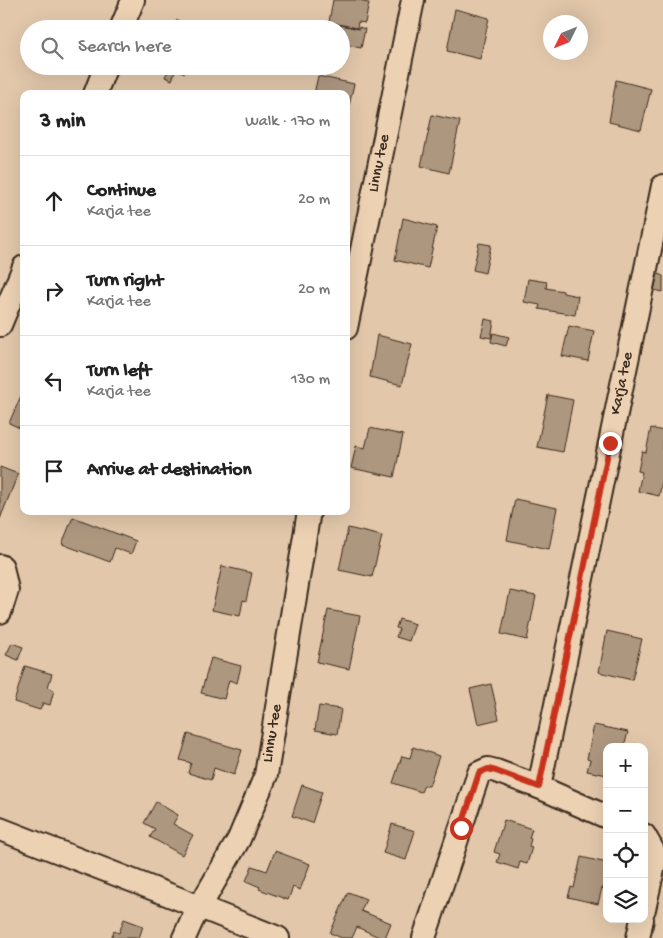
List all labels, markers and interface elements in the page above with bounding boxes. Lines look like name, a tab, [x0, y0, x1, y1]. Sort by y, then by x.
north arrow	[543, 15, 588, 60]
search box	[20, 20, 350, 75]
icon: search	[38, 34, 66, 62]
text: Search here	[78, 36, 172, 59]
text: 3 min	[40, 110, 85, 135]
text: Walk · 170 m	[245, 113, 330, 132]
street label: Linnu tee	[364, 132, 395, 194]
text: Continue	[87, 180, 156, 203]
icon: ahead	[40, 187, 68, 215]
text: 20 m	[298, 191, 330, 210]
text: Karja tee	[87, 203, 151, 222]
text: Turn right	[87, 270, 163, 293]
icon: right	[40, 277, 68, 305]
text: 20 m	[298, 281, 330, 300]
text: Karja tee	[87, 293, 151, 312]
street label: Karja tee	[607, 350, 638, 417]
text: Turn left	[87, 360, 151, 383]
icon: left	[40, 367, 68, 395]
text: 130 m	[291, 371, 330, 390]
text: Karja tee	[87, 383, 151, 402]
route end	[599, 432, 622, 455]
icon: arrive	[40, 457, 68, 485]
text: Arrive at destination	[87, 459, 251, 482]
street label: Linnu tee	[259, 702, 287, 764]
map controls	[603, 743, 648, 923]
button: +	[603, 743, 648, 788]
button: −	[603, 788, 648, 833]
route start	[450, 817, 473, 840]
button: locate	[603, 833, 648, 878]
button: layers	[603, 878, 648, 923]

